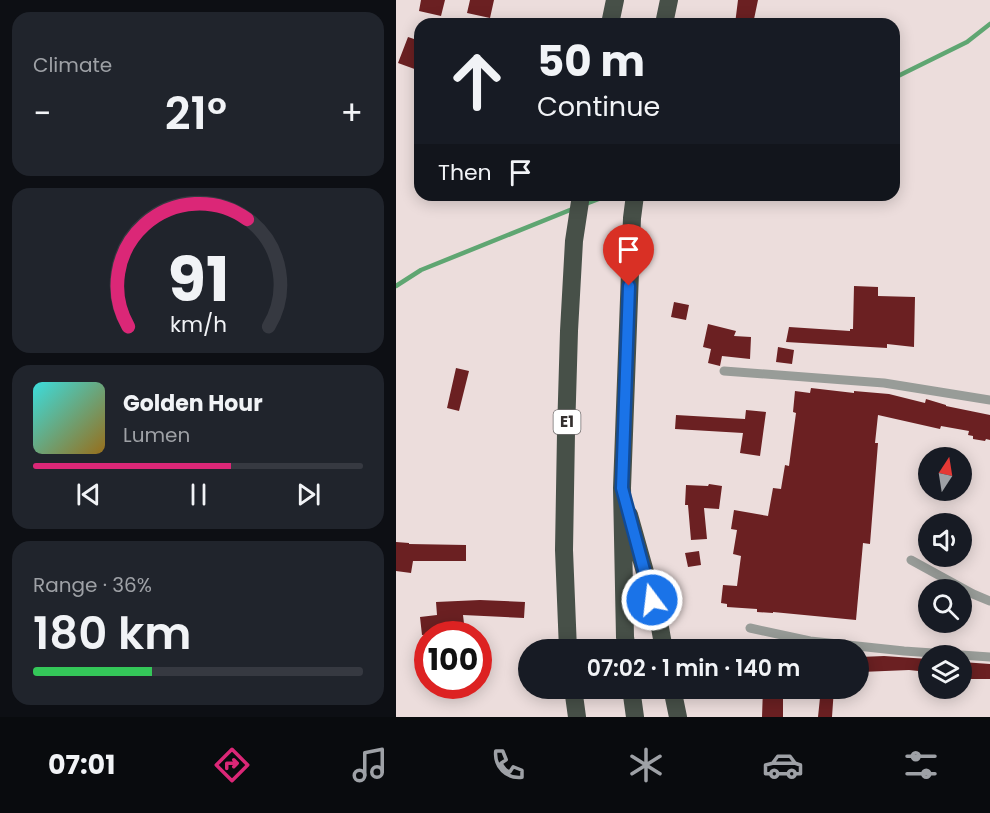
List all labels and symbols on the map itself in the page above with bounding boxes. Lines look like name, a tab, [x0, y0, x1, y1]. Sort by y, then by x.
pin	[603, 224, 654, 286]
road number: E1	[554, 410, 580, 434]
north arrow	[918, 447, 972, 501]
position arrow	[620, 568, 684, 632]
speed limit sign: 100	[414, 621, 492, 699]

